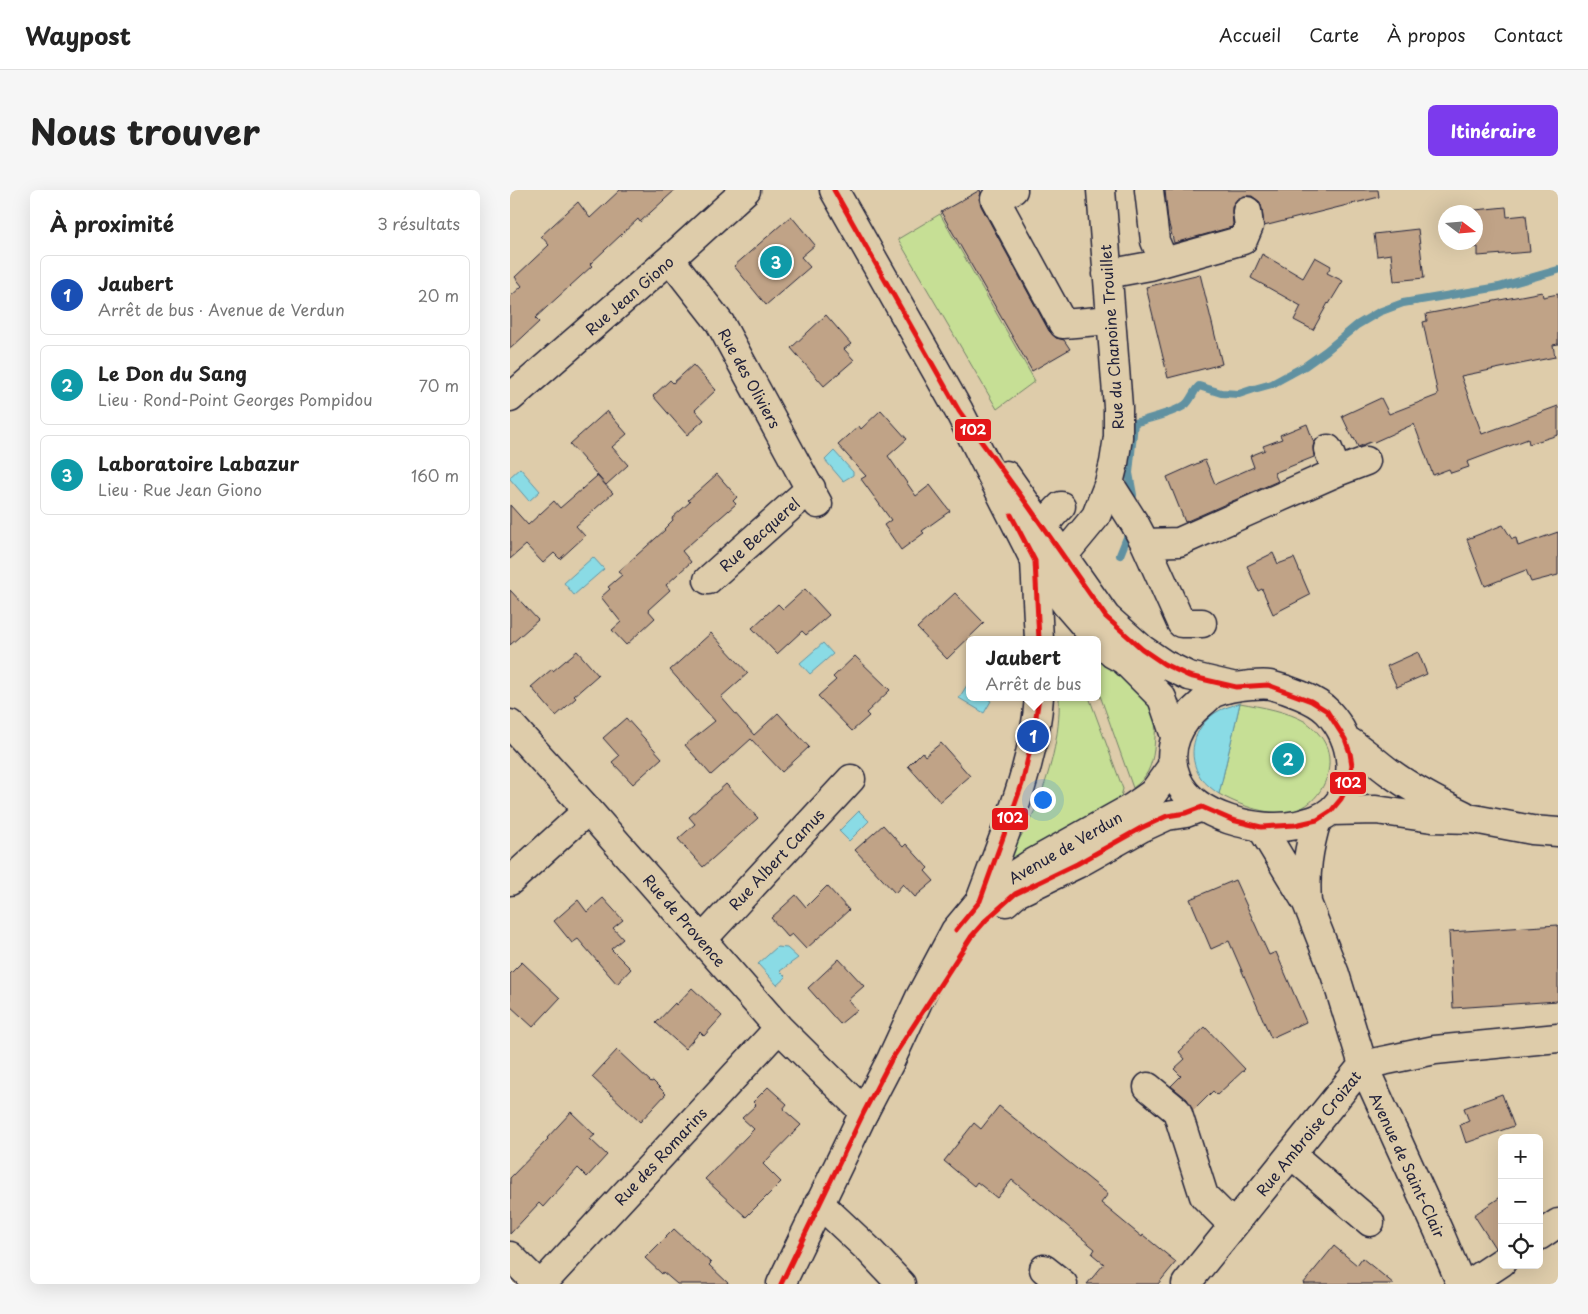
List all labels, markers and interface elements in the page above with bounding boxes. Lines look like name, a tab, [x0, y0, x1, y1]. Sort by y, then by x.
text: Waypost	[25, 17, 131, 53]
text: Accueil	[1219, 21, 1281, 48]
text: Carte	[1309, 21, 1359, 48]
text: À propos	[1387, 21, 1465, 48]
text: Contact	[1493, 21, 1563, 48]
text: Nous trouver	[30, 104, 260, 157]
button: Itinéraire	[1428, 105, 1558, 156]
north arrow	[1438, 205, 1483, 250]
text: À proximité	[50, 207, 174, 239]
text: 3 résultats	[377, 211, 460, 235]
pin: 3	[760, 243, 792, 281]
street label: Rue du Chanoine Trouillet	[1093, 244, 1129, 430]
street label: Rue Jean Giono	[580, 250, 678, 340]
text: Jaubert	[98, 269, 174, 297]
text: 1	[63, 283, 71, 307]
text: 20 m	[418, 283, 459, 307]
text: Arrêt de bus · Avenue de Verdun	[98, 297, 345, 321]
street label: Rue des Oliviers	[713, 324, 787, 432]
text: Le Don du Sang	[98, 359, 247, 387]
text: 2	[61, 373, 73, 397]
text: 70 m	[419, 373, 459, 397]
text: Lieu · Rond-Point Georges Pompidou	[98, 387, 372, 411]
line badge: 102	[954, 418, 992, 442]
text: 102	[960, 419, 986, 440]
text: Laboratoire Labazur	[98, 449, 299, 477]
text: 3	[62, 463, 72, 487]
text: 160 m	[411, 463, 459, 487]
text: Lieu · Rue Jean Giono	[98, 477, 262, 501]
street label: Rue Becquerel	[714, 492, 804, 576]
popup	[966, 636, 1101, 701]
text: Jaubert	[986, 643, 1061, 671]
text: Arrêt de bus	[986, 671, 1081, 695]
pin: 1	[1017, 717, 1049, 755]
pin: 2	[1272, 740, 1304, 778]
line badge: 102	[1329, 771, 1367, 795]
text: 102	[1335, 772, 1361, 793]
your location	[1030, 787, 1056, 813]
street label: Rue Albert Camus	[723, 803, 829, 915]
street label: Avenue de Verdun	[1004, 805, 1126, 889]
line badge: 102	[991, 807, 1029, 831]
text: 102	[997, 807, 1023, 828]
street label: Rue de Provence	[638, 869, 732, 971]
street label: Rue Ambroise Croizat	[1250, 1065, 1366, 1201]
street label: Avenue de Saint-Clair	[1364, 1089, 1452, 1241]
street label: Rue des Romarins	[608, 1102, 712, 1210]
map controls	[1498, 1134, 1543, 1269]
button: +	[1498, 1134, 1543, 1179]
button: −	[1498, 1179, 1543, 1224]
button: locate	[1498, 1224, 1543, 1269]

